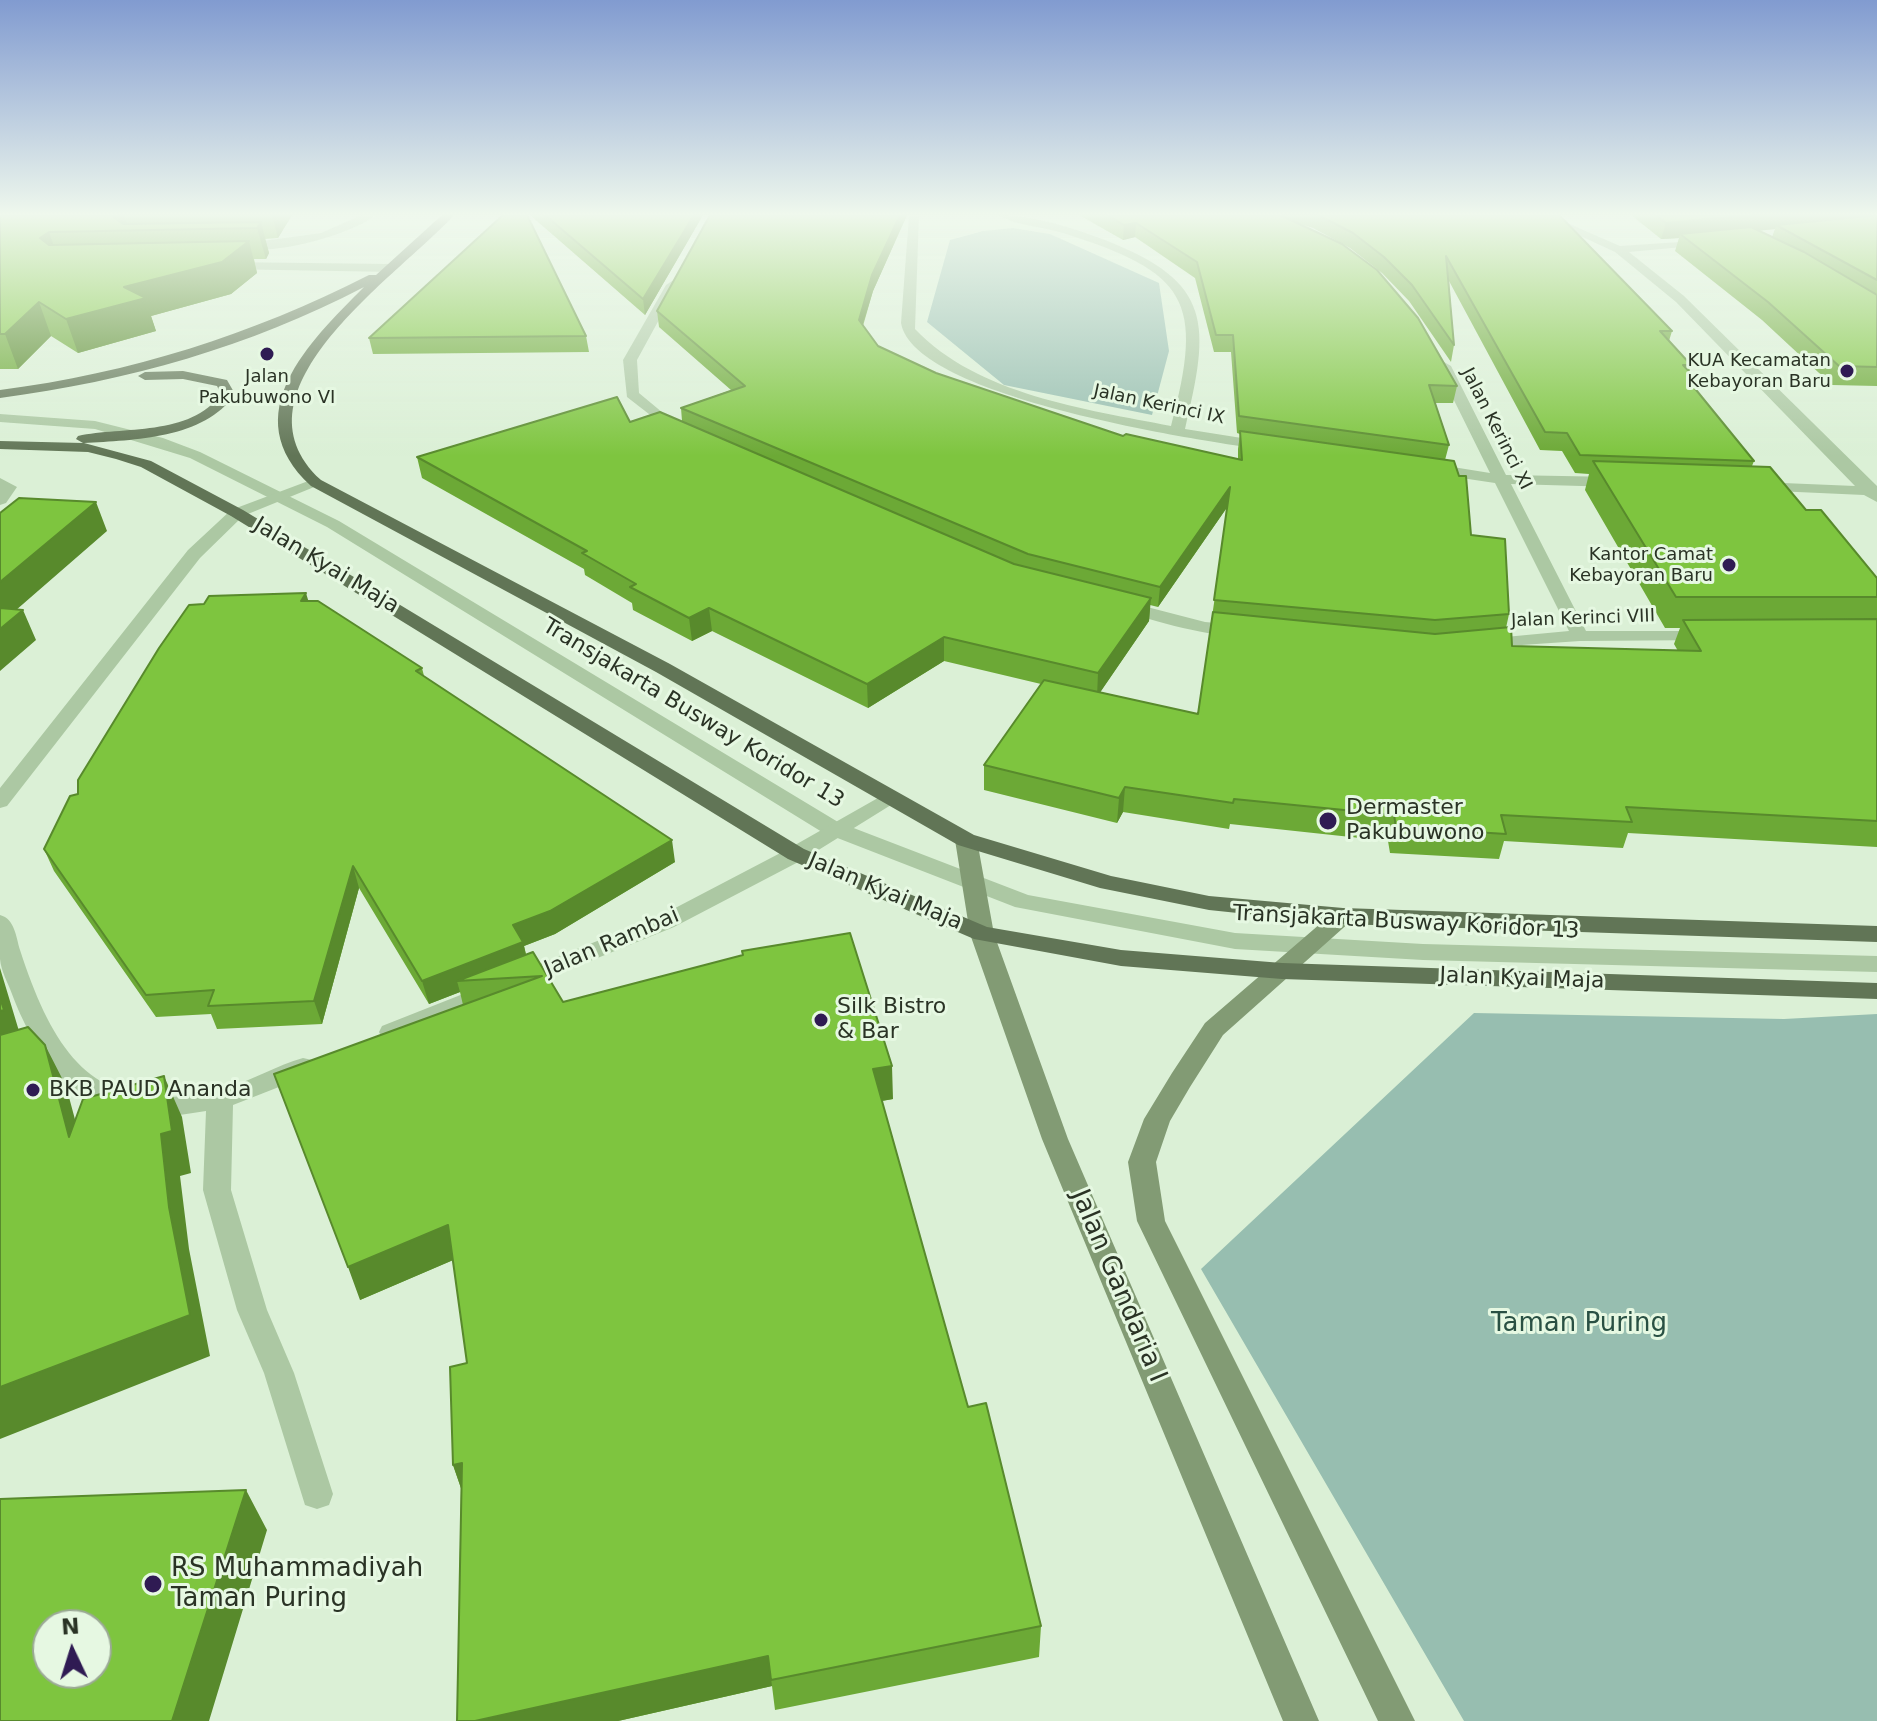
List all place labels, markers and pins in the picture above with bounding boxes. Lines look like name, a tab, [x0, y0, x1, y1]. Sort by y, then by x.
marker: Jalan Pakubuwono VI	[258, 345, 276, 363]
place label: KUA Kecamatan Kebayoran Baru	[1687, 350, 1831, 392]
marker: KUA Kecamatan Kebayoran Baru	[1838, 362, 1856, 380]
place label: Jalan Pakubuwono VI	[199, 366, 335, 408]
place label: Kantor Camat Kebayoran Baru	[1569, 544, 1713, 586]
marker: Kantor Camat Kebayoran Baru	[1720, 556, 1738, 574]
place label: Dermaster Pakubuwono	[1346, 795, 1485, 846]
marker: Dermaster Pakubuwono	[1317, 810, 1339, 832]
place label: Silk Bistro & Bar	[837, 994, 946, 1046]
marker: Silk Bistro & Bar	[812, 1011, 830, 1029]
place label: BKB PAUD Ananda	[49, 1077, 251, 1103]
marker: BKB PAUD Ananda	[24, 1081, 42, 1099]
place label: RS Muhammadiyah Taman Puring	[171, 1553, 423, 1614]
marker: RS Muhammadiyah Taman Puring	[142, 1573, 164, 1595]

